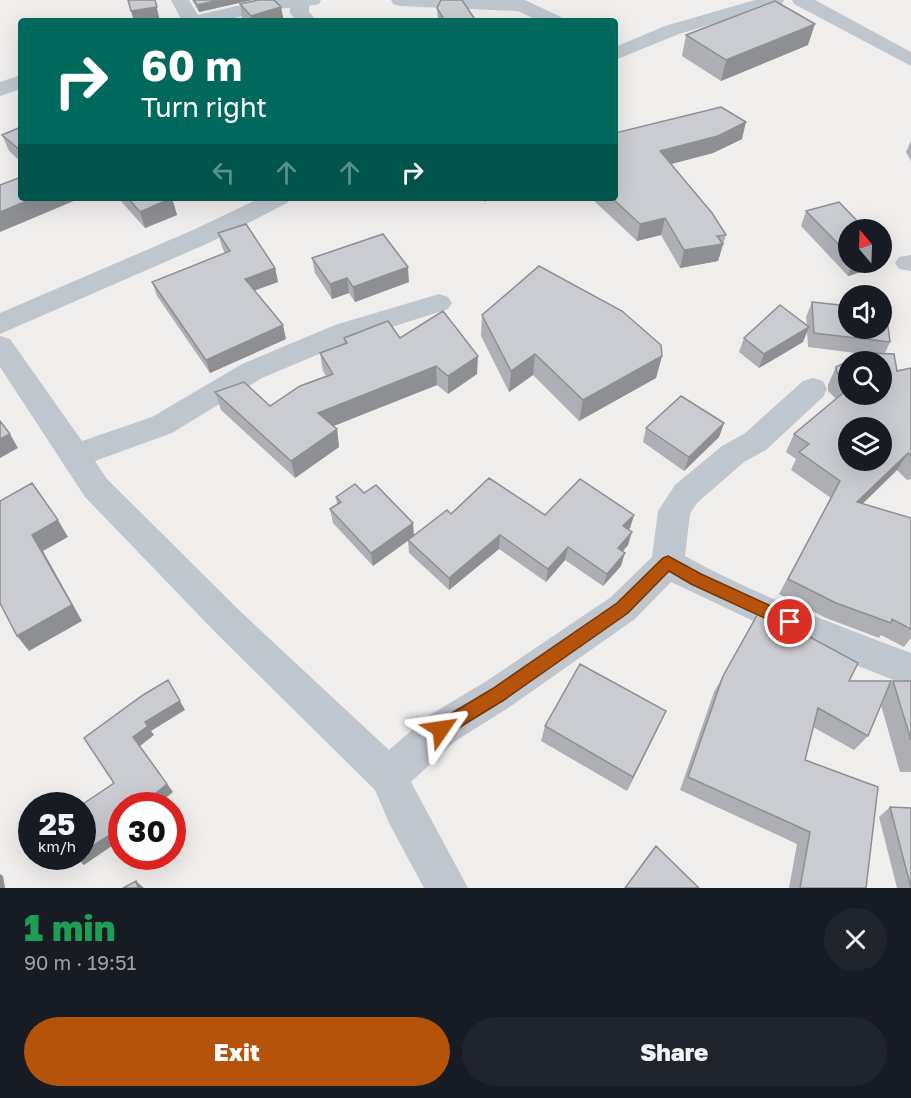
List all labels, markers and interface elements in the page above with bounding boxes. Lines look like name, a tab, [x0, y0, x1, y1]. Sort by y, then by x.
text: 60 m	[141, 40, 242, 90]
icon: right	[42, 42, 120, 120]
text: Turn right	[141, 91, 267, 123]
icon: left	[207, 156, 240, 189]
icon: ahead	[270, 156, 303, 189]
icon: ahead	[333, 156, 366, 189]
icon: right	[396, 156, 429, 189]
north arrow	[838, 219, 892, 273]
map controls	[838, 219, 892, 471]
button: sound	[838, 285, 892, 339]
button: search	[838, 351, 892, 405]
button: layers	[838, 417, 892, 471]
pin	[764, 596, 815, 647]
icon: arrive	[773, 605, 806, 638]
position arrow	[409, 697, 473, 761]
speed limit sign: 30	[108, 792, 186, 870]
text: 25	[39, 806, 75, 842]
text: km/h	[38, 837, 76, 855]
text: 1 min	[24, 906, 115, 949]
button: close	[824, 908, 887, 971]
text: 90 m · 19:51	[24, 950, 136, 974]
button: Exit	[24, 1017, 450, 1086]
button: Share	[462, 1017, 887, 1086]

